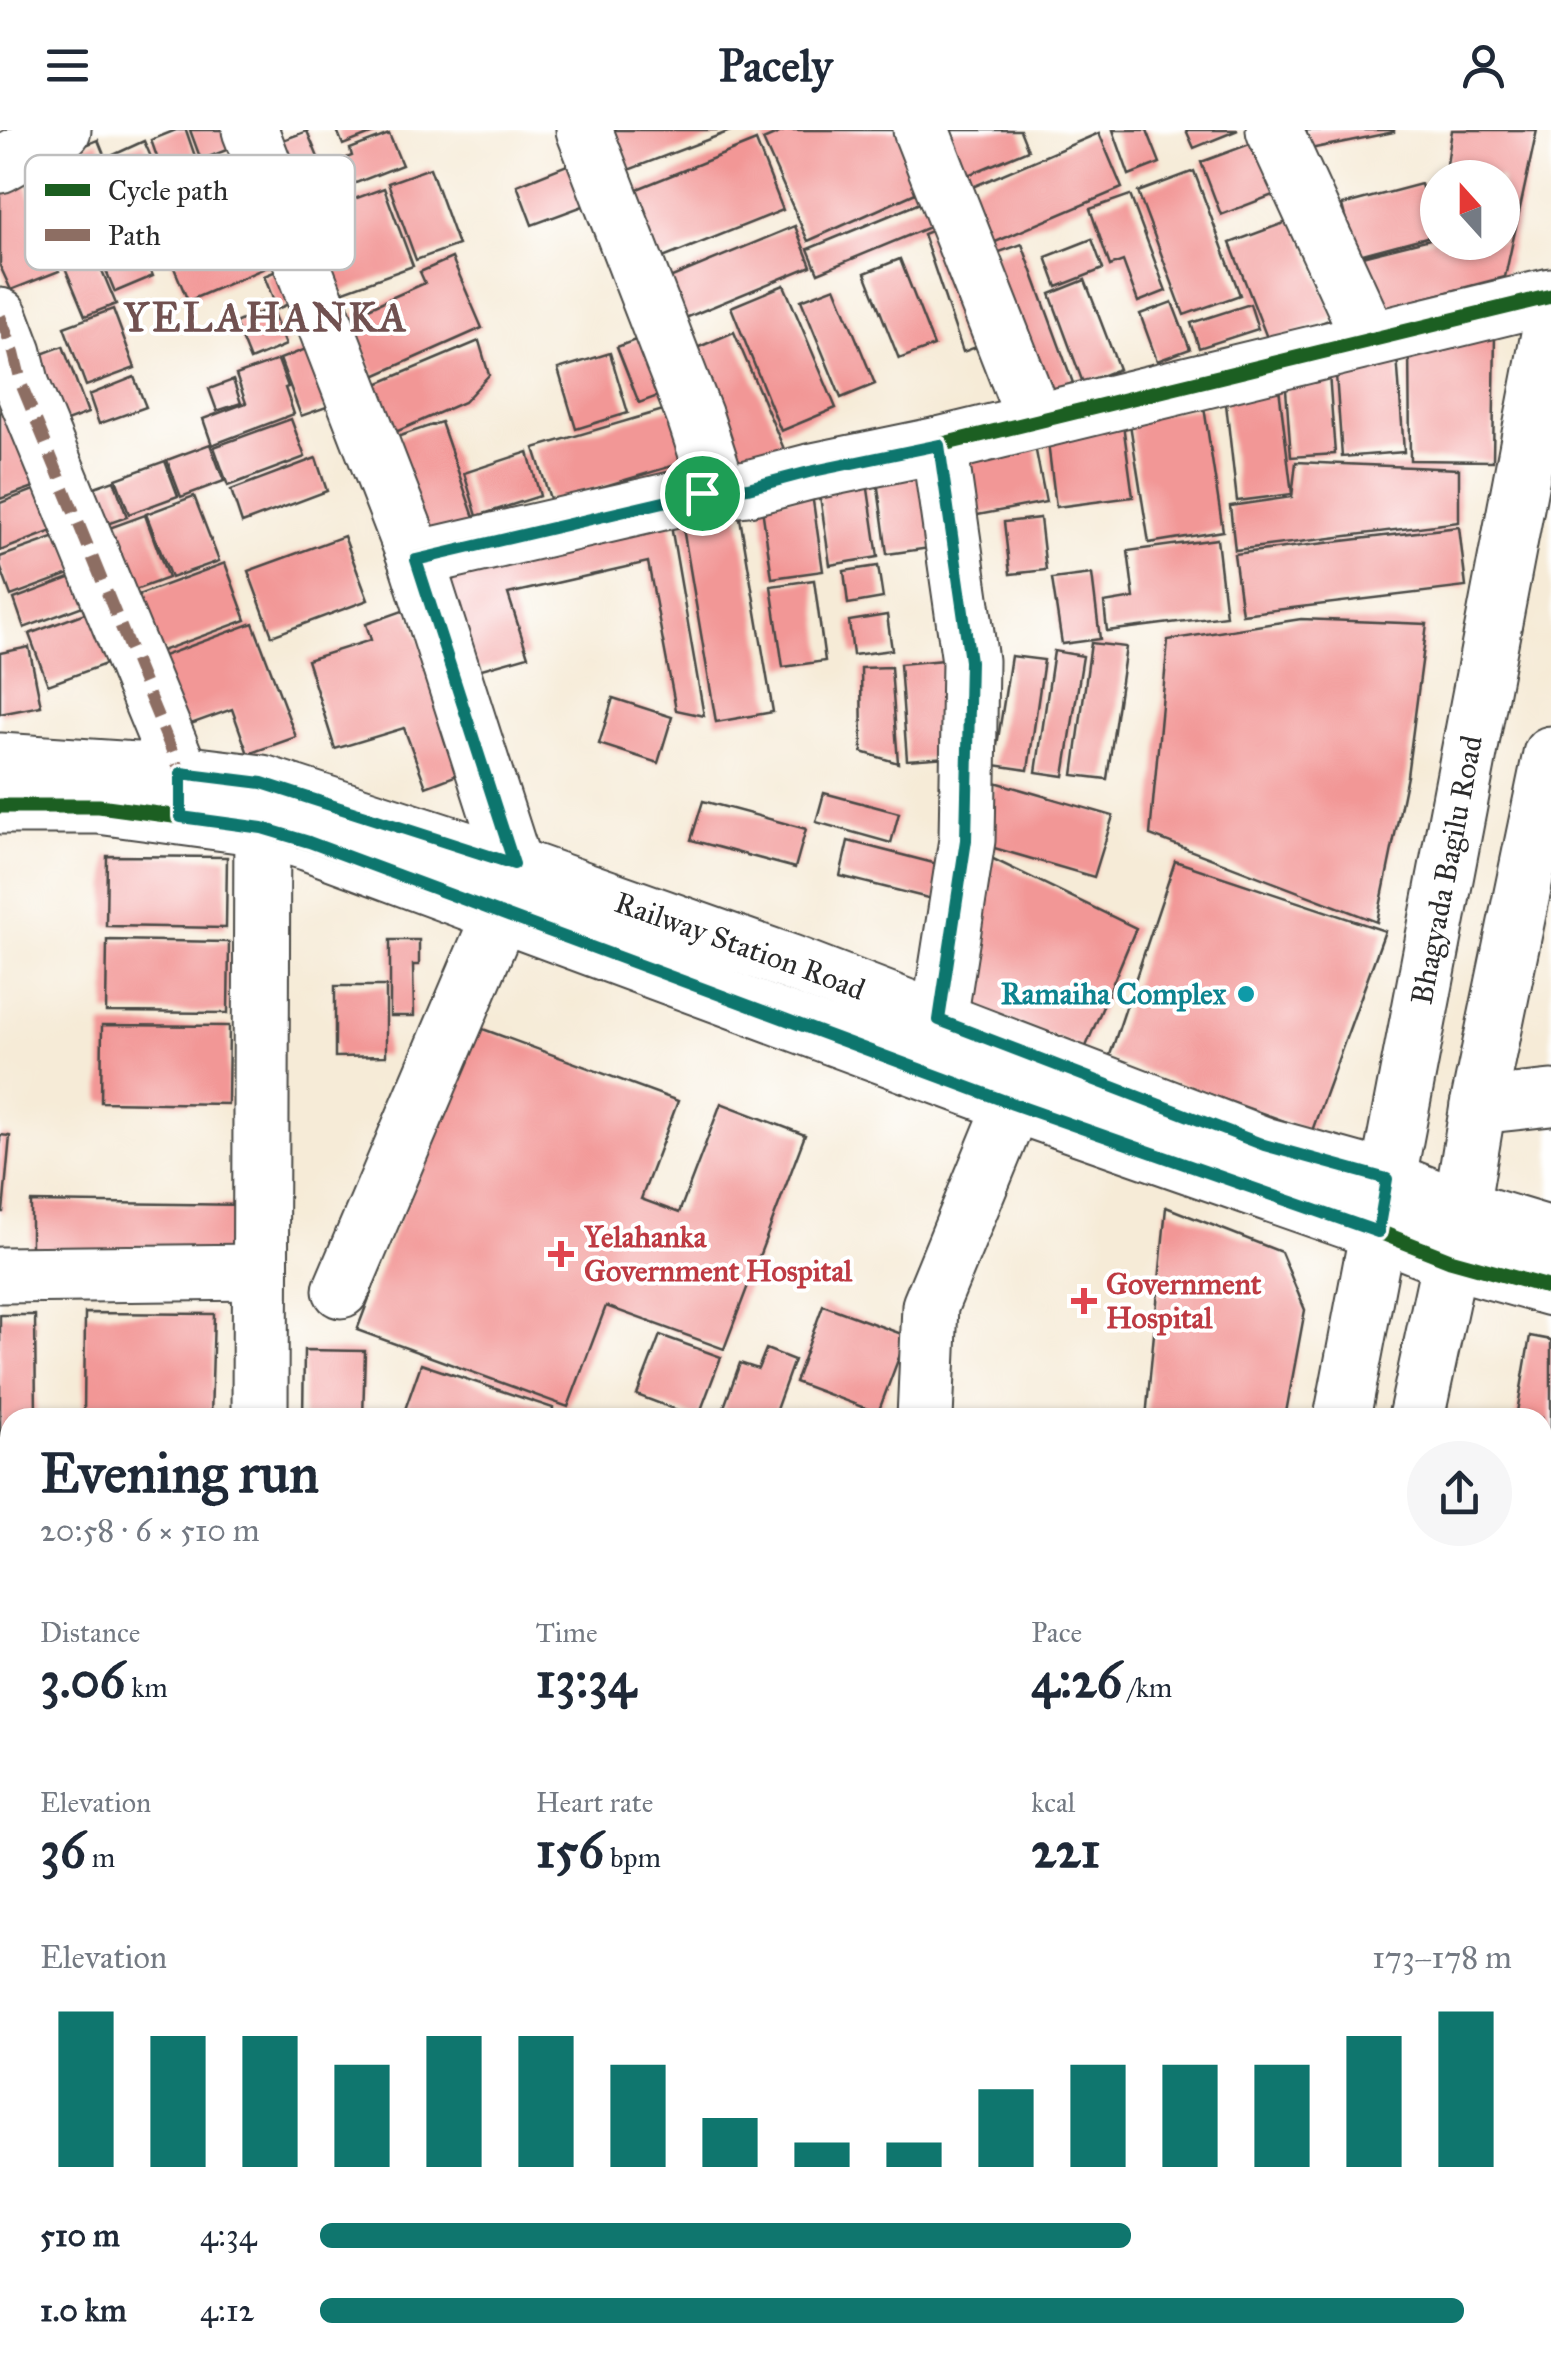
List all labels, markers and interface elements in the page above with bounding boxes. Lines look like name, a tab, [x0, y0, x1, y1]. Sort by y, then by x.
icon: menu	[40, 38, 95, 93]
text: Pacely	[718, 38, 833, 93]
icon: person	[1456, 38, 1511, 93]
legend	[25, 155, 355, 270]
north arrow	[1420, 160, 1520, 260]
map controls	[1420, 160, 1520, 260]
text: Cycle path	[108, 173, 229, 208]
text: Path	[108, 218, 161, 253]
district label: YELAHANKA	[123, 293, 409, 342]
pin	[660, 451, 745, 536]
icon: arrive	[675, 466, 730, 521]
street label: Bhagyada Bagilu Road	[1403, 732, 1490, 1007]
street label: Railway Station Road	[610, 884, 870, 1008]
place label: Ramaiha Complex	[1001, 976, 1227, 1012]
marker: Ramaiha Complex	[1235, 983, 1257, 1005]
place label: Yelahanka Government Hospital	[583, 1219, 853, 1289]
marker: Yelahanka Government Hospital	[548, 1241, 574, 1267]
place label: Government Hospital	[1106, 1266, 1262, 1336]
marker: Government Hospital	[1071, 1288, 1097, 1314]
text: Evening run	[40, 1440, 319, 1507]
button: share	[1407, 1441, 1512, 1546]
text: 20:58 · 6 × 510 m	[40, 1511, 260, 1550]
text: Distance	[40, 1615, 140, 1650]
text: Time	[536, 1615, 598, 1650]
text: Pace	[1031, 1615, 1082, 1650]
text: 3.06	[40, 1650, 125, 1711]
text: 13:34	[536, 1650, 636, 1711]
text: 4:26	[1031, 1650, 1122, 1711]
text: km	[125, 1670, 168, 1705]
text: /km	[1122, 1670, 1172, 1705]
text: Elevation	[40, 1785, 151, 1820]
text: Heart rate	[536, 1785, 653, 1820]
text: kcal	[1031, 1785, 1075, 1820]
text: 36	[40, 1820, 86, 1881]
text: 156	[536, 1820, 604, 1881]
text: 221	[1031, 1820, 1100, 1881]
text: m	[86, 1840, 115, 1875]
text: bpm	[604, 1840, 661, 1875]
text: Elevation	[40, 1938, 167, 1977]
text: 173–178 m	[1372, 1938, 1512, 1977]
text: 510 m	[40, 2216, 120, 2255]
text: 4:34	[200, 2216, 257, 2255]
text: 1.0 km	[40, 2291, 127, 2330]
text: 4:12	[200, 2291, 254, 2330]

